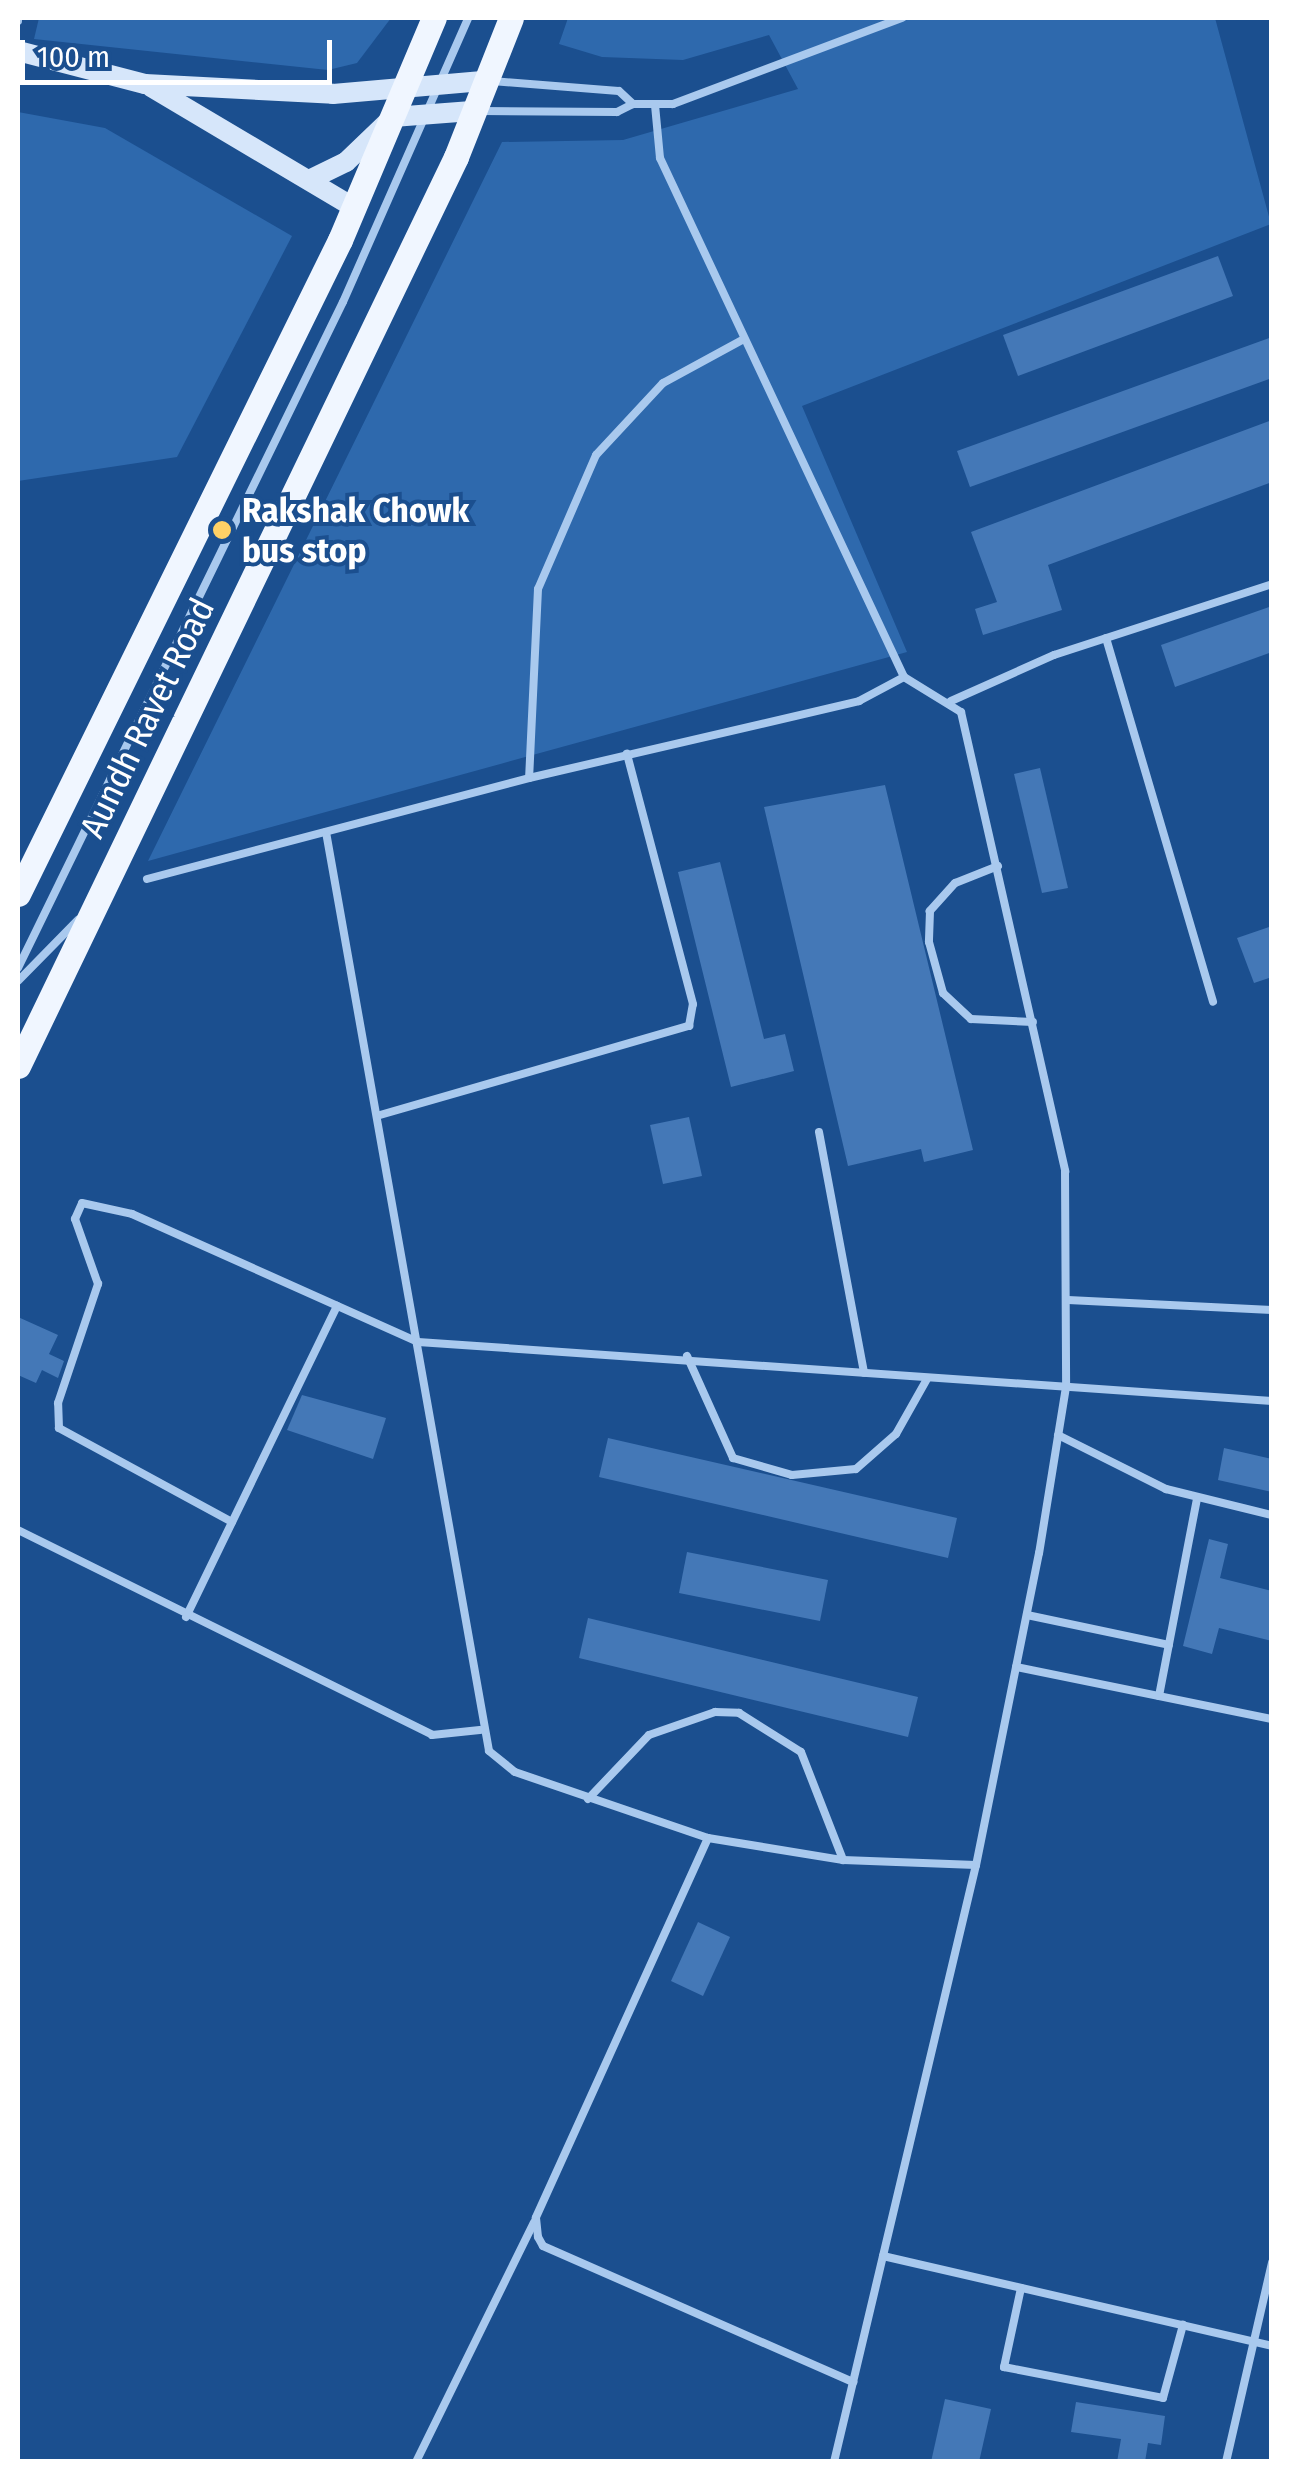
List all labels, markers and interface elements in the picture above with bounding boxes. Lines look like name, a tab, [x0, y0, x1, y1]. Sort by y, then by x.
scale bar	[25, 20, 338, 82]
text: 100 m	[37, 39, 110, 75]
place label: Rakshak Chowk bus stop	[242, 489, 469, 571]
marker: Rakshak Chowk bus stop	[211, 519, 233, 541]
street label: Aundh Ravet Road	[71, 592, 223, 844]

